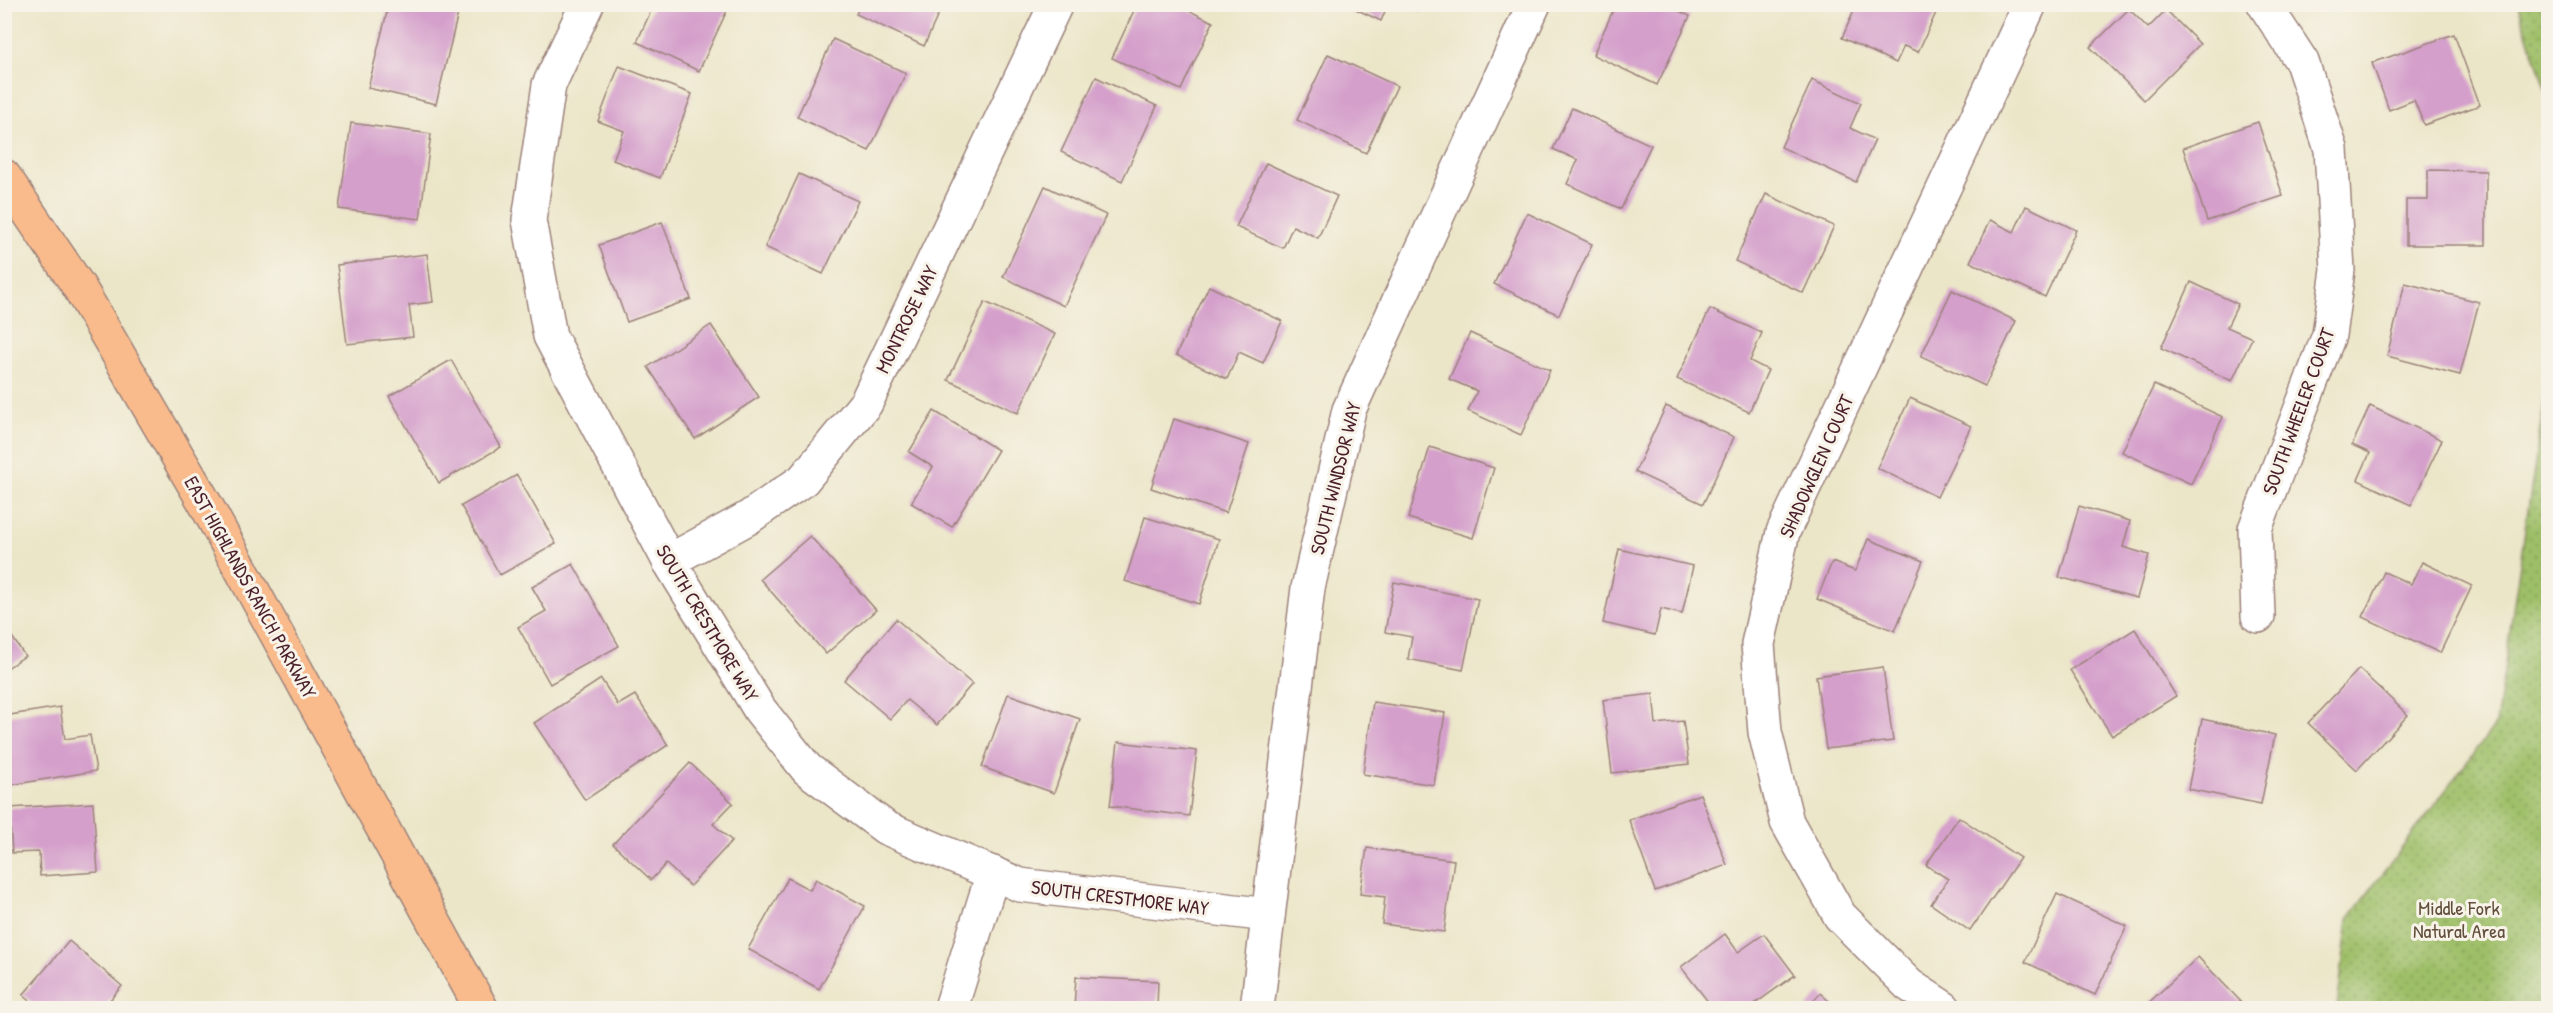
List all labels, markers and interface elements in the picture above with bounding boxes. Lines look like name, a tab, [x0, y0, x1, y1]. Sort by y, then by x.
street label: MONTROSE WAY	[868, 260, 944, 377]
street label: SOUTH WHEELER COURT	[2255, 323, 2341, 498]
street label: SHADOWGLEN COURT	[1772, 390, 1860, 542]
street label: SOUTH WINDSOR WAY	[1303, 399, 1367, 557]
street label: EAST HIGHLANDS RANCH PARKWAY	[179, 471, 324, 703]
street label: SOUTH CRESTMORE WAY	[650, 540, 766, 707]
street label: SOUTH CRESTMORE WAY	[1030, 873, 1210, 921]
park label: Middle Fork Natural Area	[2413, 894, 2505, 944]

